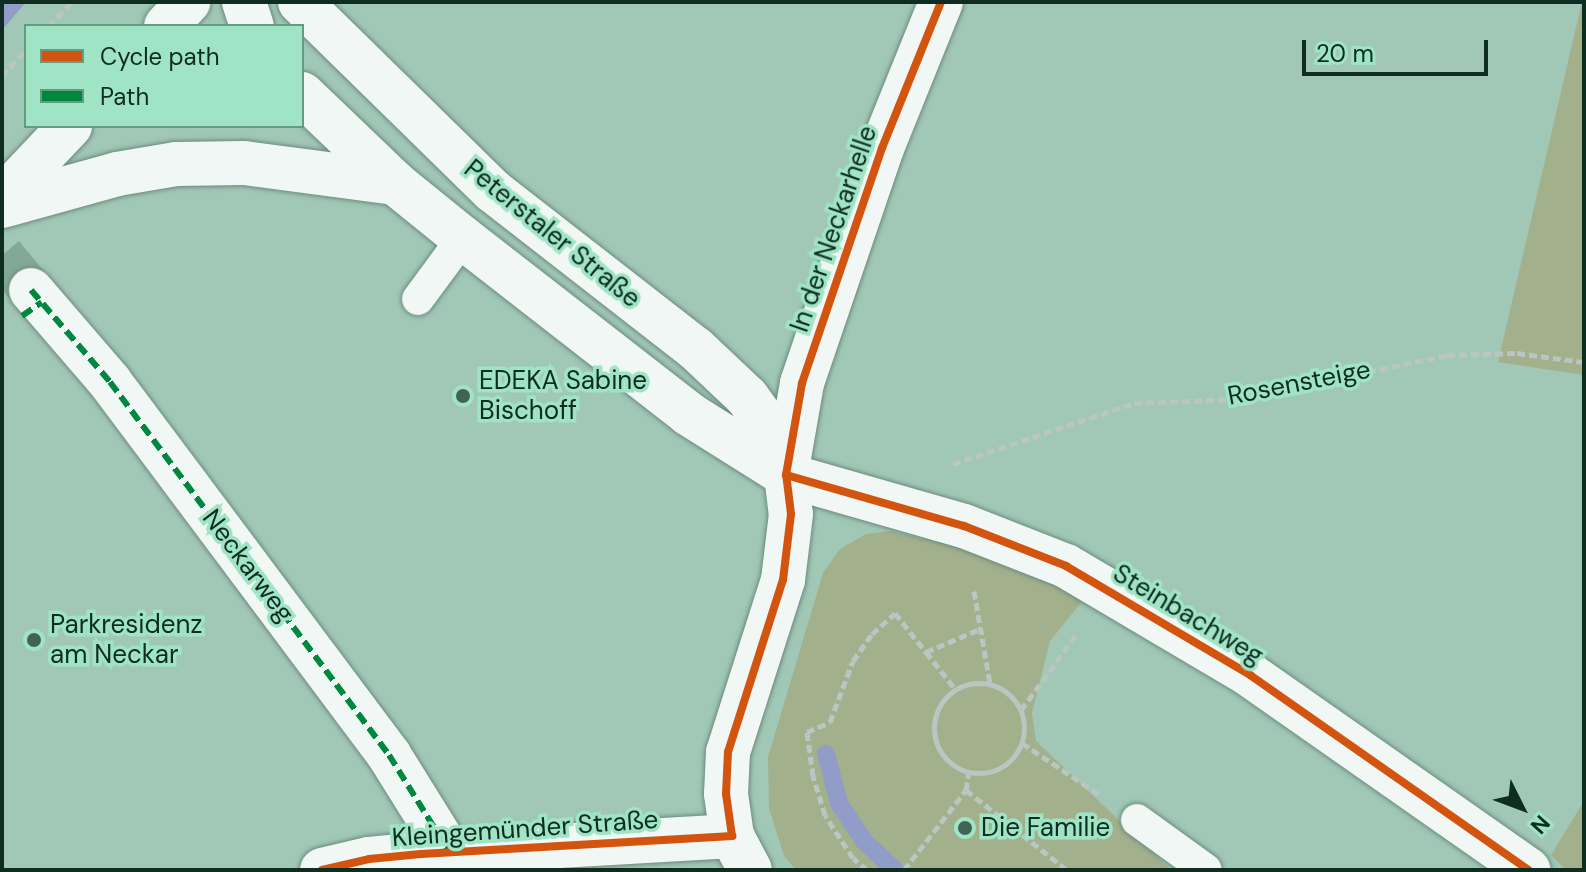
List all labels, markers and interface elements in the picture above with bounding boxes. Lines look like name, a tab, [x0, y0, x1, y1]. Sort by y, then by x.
legend	[24, 24, 304, 128]
scale bar	[1306, 24, 1492, 74]
text: 20 m	[1316, 38, 1374, 69]
text: Cycle path	[100, 41, 219, 72]
text: Path	[100, 81, 149, 112]
street label: In der Neckarhelle	[784, 122, 884, 336]
street label: Peterstaler Straße	[458, 153, 646, 315]
street label: Rosensteige	[1225, 354, 1373, 412]
place label: EDEKA Sabine Bischoff	[479, 365, 647, 426]
marker: EDEKA Sabine Bischoff	[454, 387, 472, 405]
street label: Neckarweg	[196, 504, 300, 628]
street label: Steinbachweg	[1107, 558, 1269, 672]
place label: Parkresidenz am Neckar	[50, 609, 202, 670]
marker: Parkresidenz am Neckar	[25, 631, 43, 649]
north arrow	[1482, 768, 1562, 848]
street label: Kleingemünder Straße	[391, 804, 659, 854]
text: N	[1524, 809, 1556, 840]
place label: Die Familie	[981, 812, 1110, 844]
marker: Die Familie	[956, 819, 974, 837]

